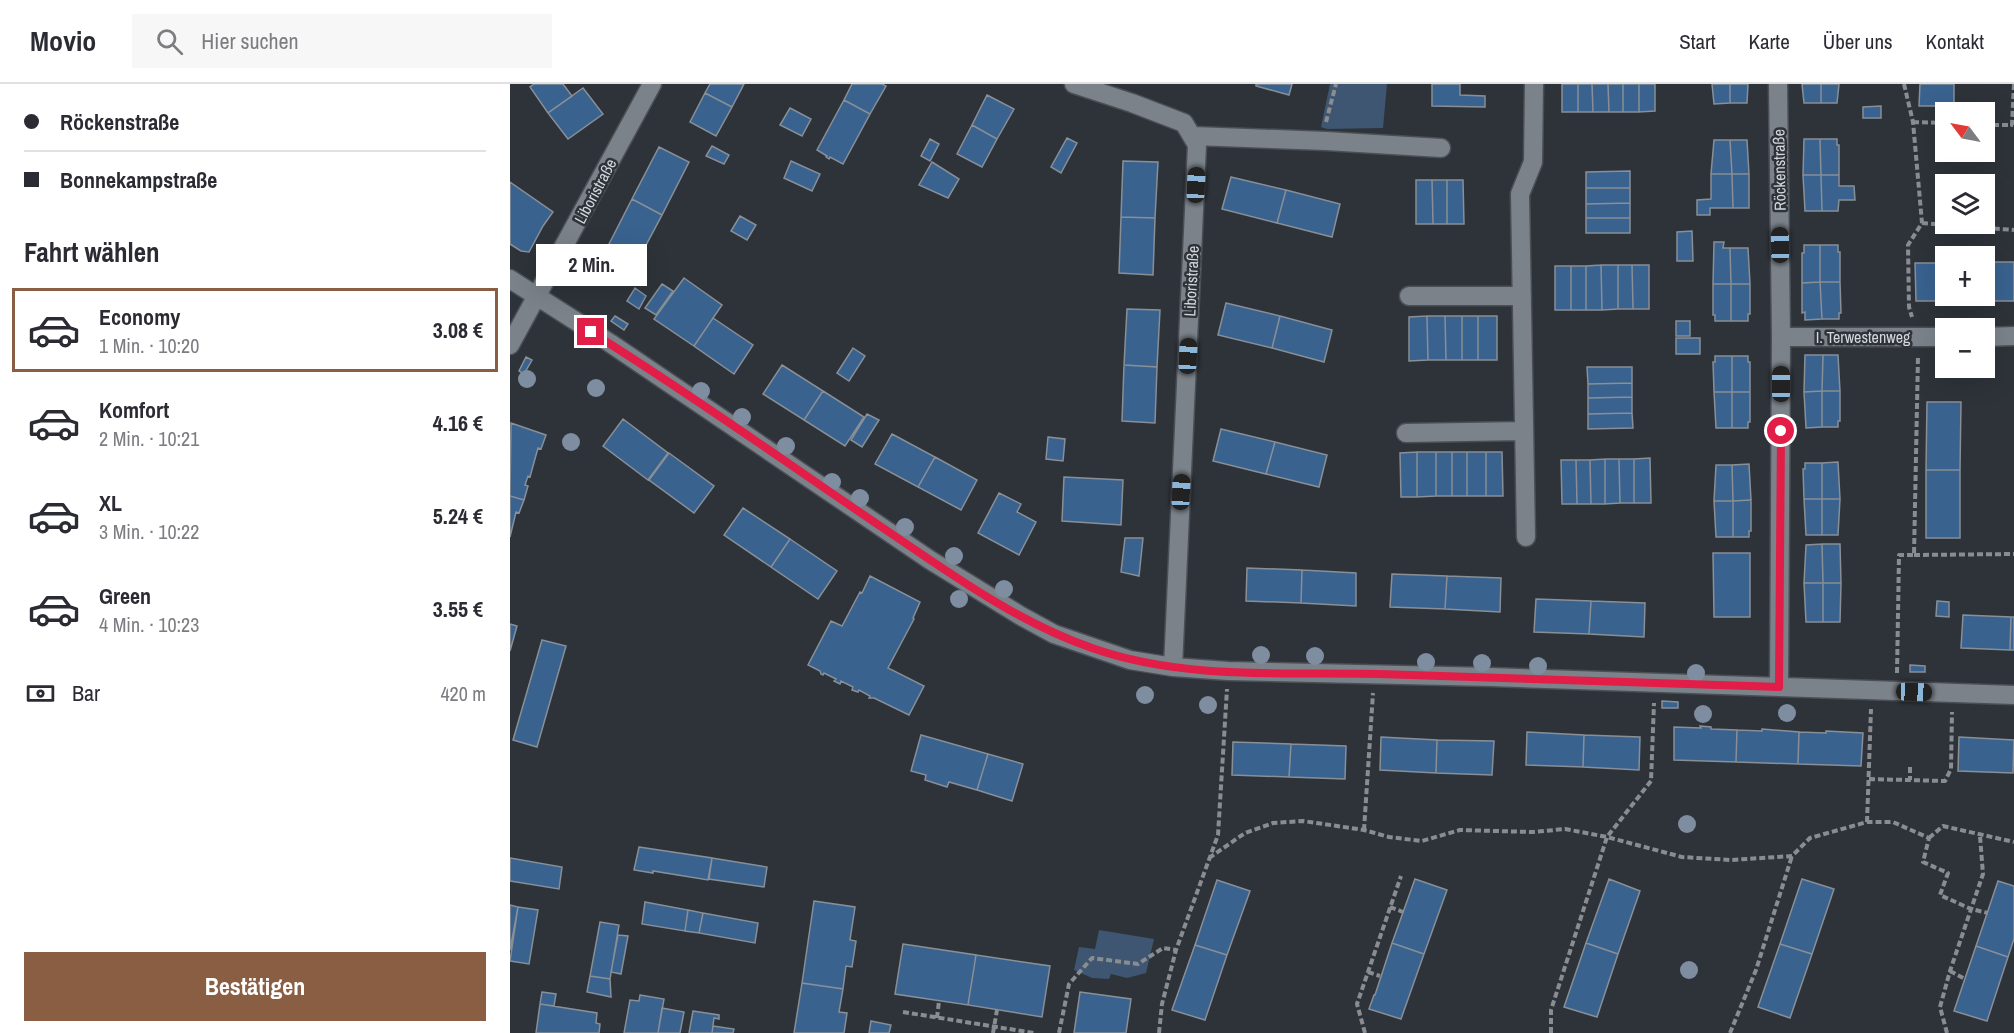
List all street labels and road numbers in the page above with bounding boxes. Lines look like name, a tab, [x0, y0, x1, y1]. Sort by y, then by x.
street label: Röckenstraße	[1767, 129, 1791, 211]
street label: Liboristraße	[569, 155, 621, 227]
street label: Liboristraße	[1178, 245, 1204, 317]
street label: I. Terwestenweg	[1816, 326, 1911, 348]

